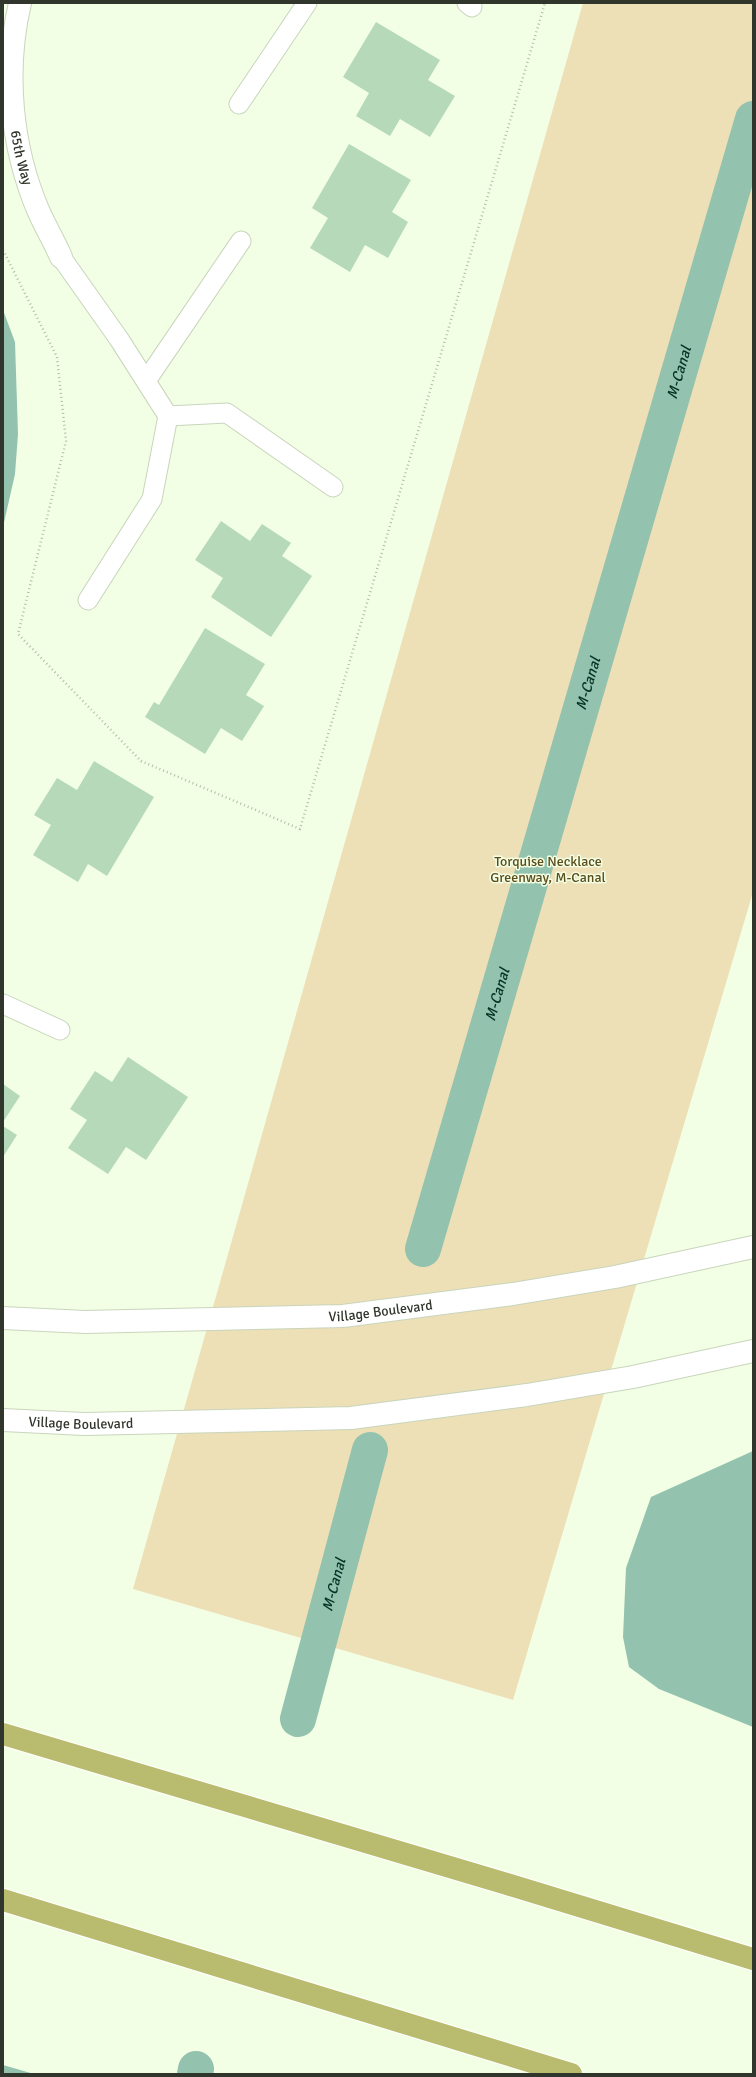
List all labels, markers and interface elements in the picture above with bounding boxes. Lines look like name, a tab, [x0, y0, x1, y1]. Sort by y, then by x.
street label: 65th Way	[7, 129, 37, 187]
water label: M-Canal	[663, 343, 696, 401]
water label: M-Canal	[572, 654, 605, 712]
park label: Torquise Necklace Greenway, M-Canal	[490, 853, 606, 886]
water label: M-Canal	[481, 965, 514, 1023]
street label: Village Boulevard	[328, 1296, 434, 1325]
street label: Village Boulevard	[28, 1413, 133, 1433]
water label: M-Canal	[318, 1555, 350, 1613]

